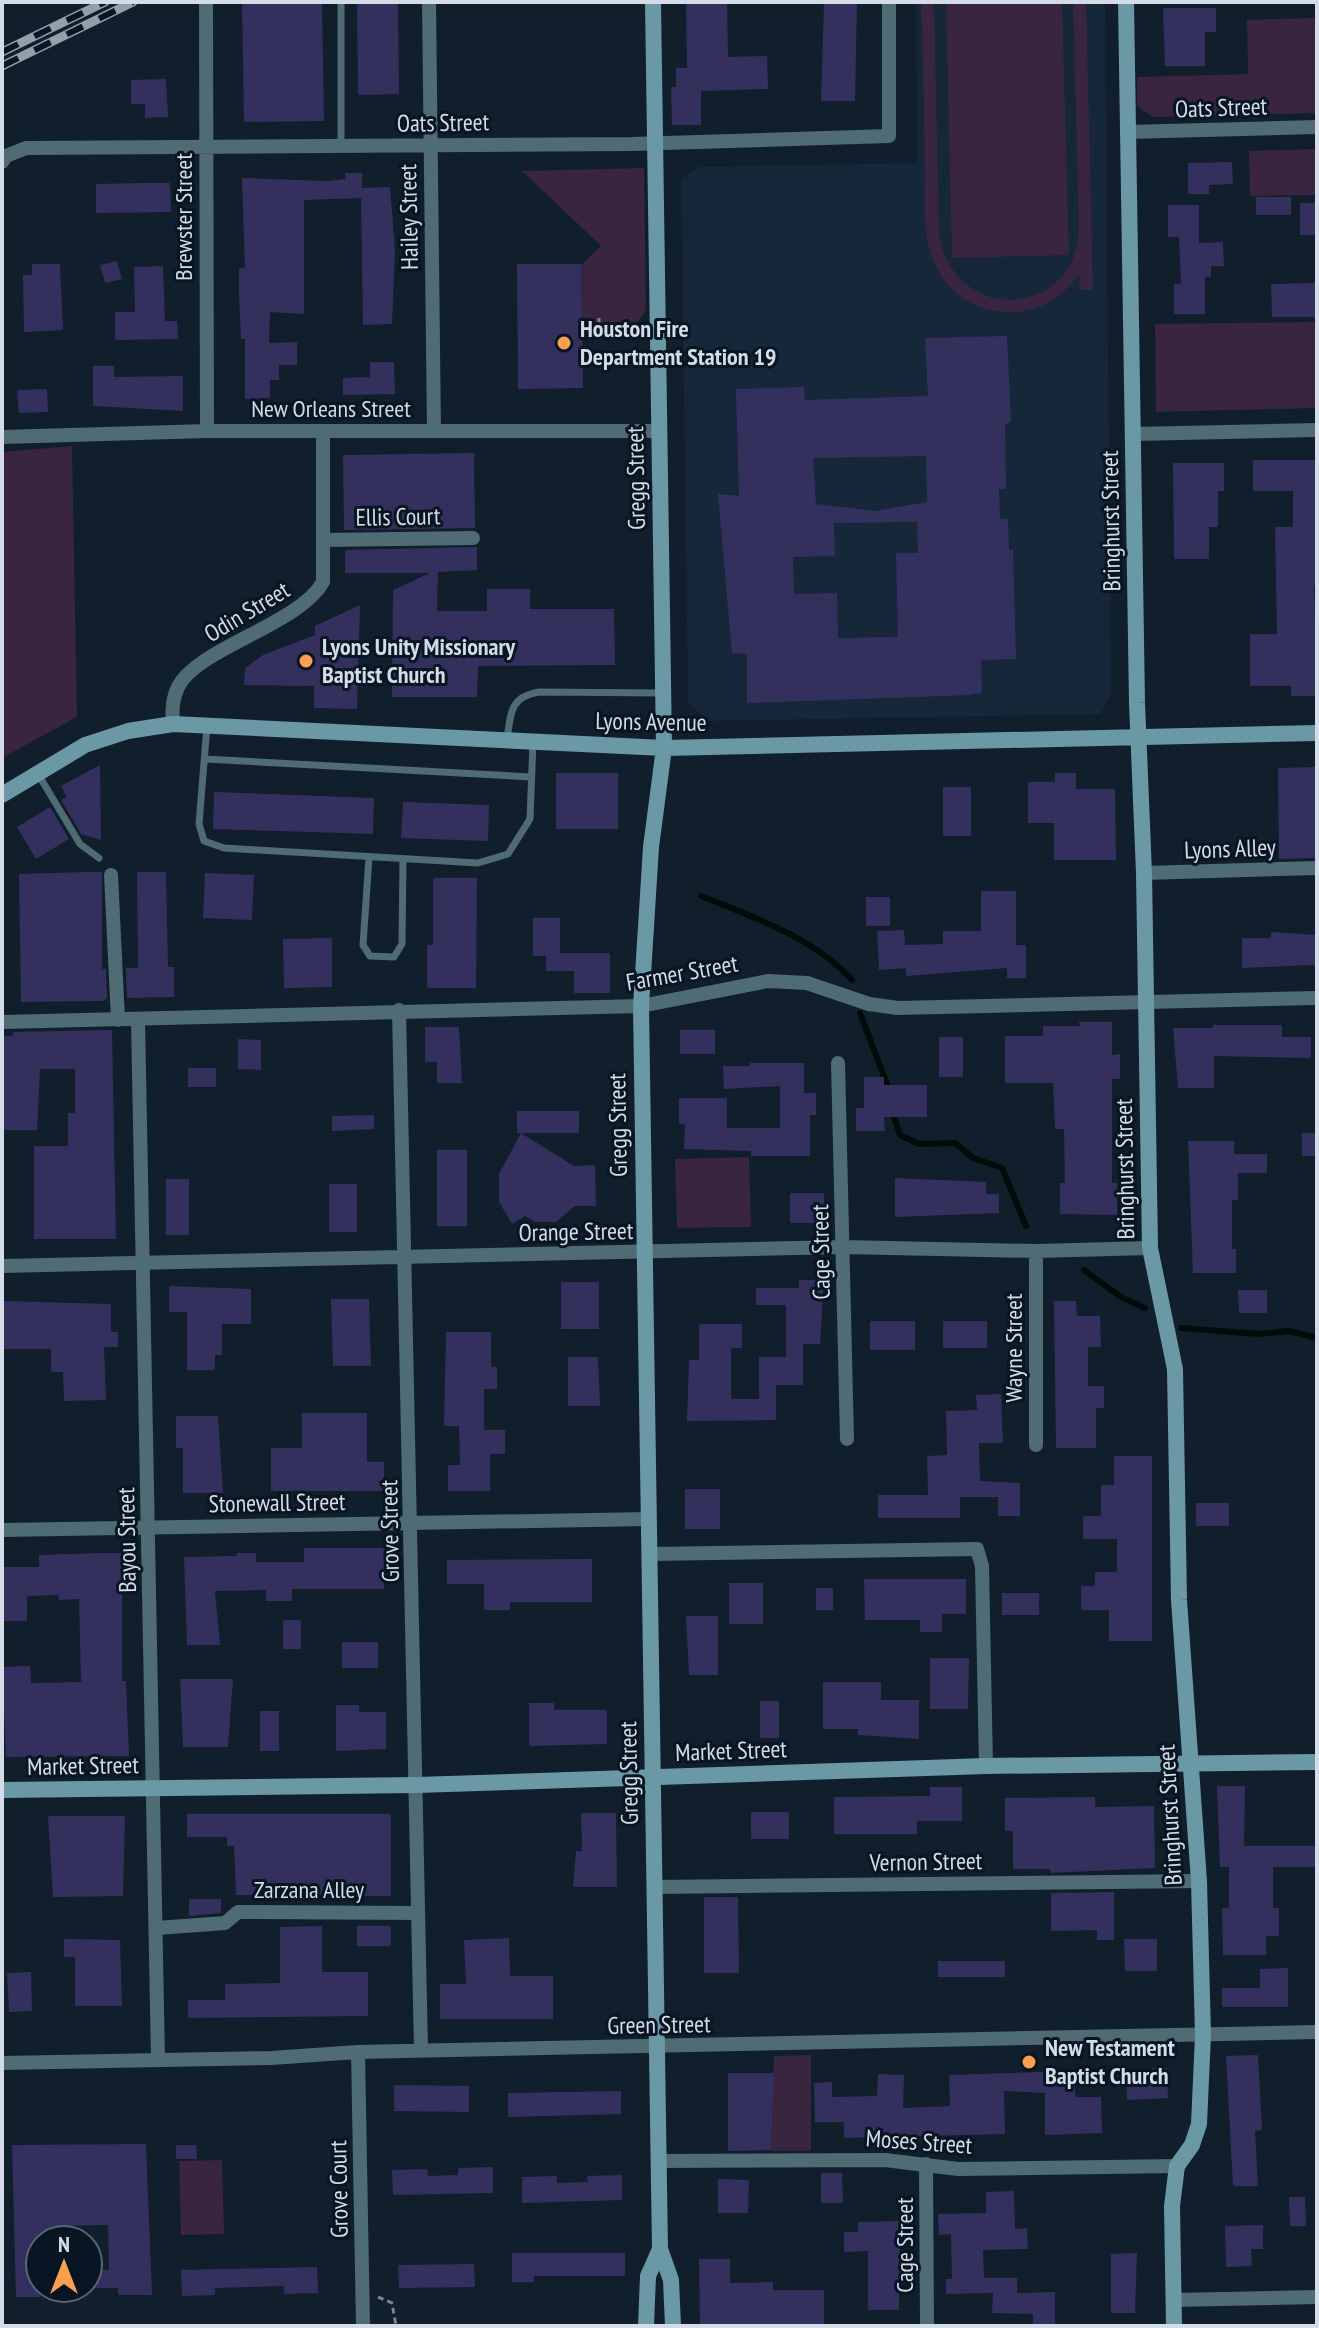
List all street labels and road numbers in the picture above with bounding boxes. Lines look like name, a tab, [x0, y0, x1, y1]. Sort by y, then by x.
street label: Oats Street	[1174, 90, 1268, 125]
street label: Oats Street	[397, 106, 490, 139]
street label: Brewster Street	[168, 153, 199, 281]
street label: Hailey Street	[392, 163, 425, 270]
street label: New Orleans Street	[251, 393, 411, 424]
street label: Gregg Street	[619, 426, 652, 530]
street label: Bringhurst Street	[1094, 450, 1127, 592]
street label: Ellis Court	[355, 500, 441, 533]
street label: Odin Street	[198, 574, 295, 649]
street label: Lyons Avenue	[595, 705, 707, 738]
street label: Lyons Alley	[1184, 831, 1276, 866]
street label: Farmer Street	[624, 947, 741, 998]
street label: Gregg Street	[601, 1073, 634, 1177]
street label: Bringhurst Street	[1108, 1098, 1141, 1240]
street label: Cage Street	[804, 1204, 837, 1300]
street label: Orange Street	[518, 1215, 634, 1248]
street label: Wayne Street	[998, 1293, 1029, 1403]
street label: Grove Street	[373, 1479, 406, 1583]
street label: Stonewall Street	[208, 1486, 346, 1519]
street label: Bayou Street	[110, 1487, 143, 1593]
street label: Gregg Street	[612, 1721, 645, 1825]
street label: Market Street	[675, 1733, 788, 1768]
street label: Bringhurst Street	[1150, 1743, 1189, 1886]
street label: Market Street	[27, 1749, 140, 1782]
street label: Vernon Street	[868, 1845, 983, 1878]
street label: Zarzana Alley	[254, 1874, 364, 1905]
street label: Green Street	[607, 2008, 711, 2041]
street label: Moses Street	[865, 2122, 974, 2161]
street label: Grove Court	[322, 2140, 355, 2238]
street label: Cage Street	[889, 2197, 920, 2293]

